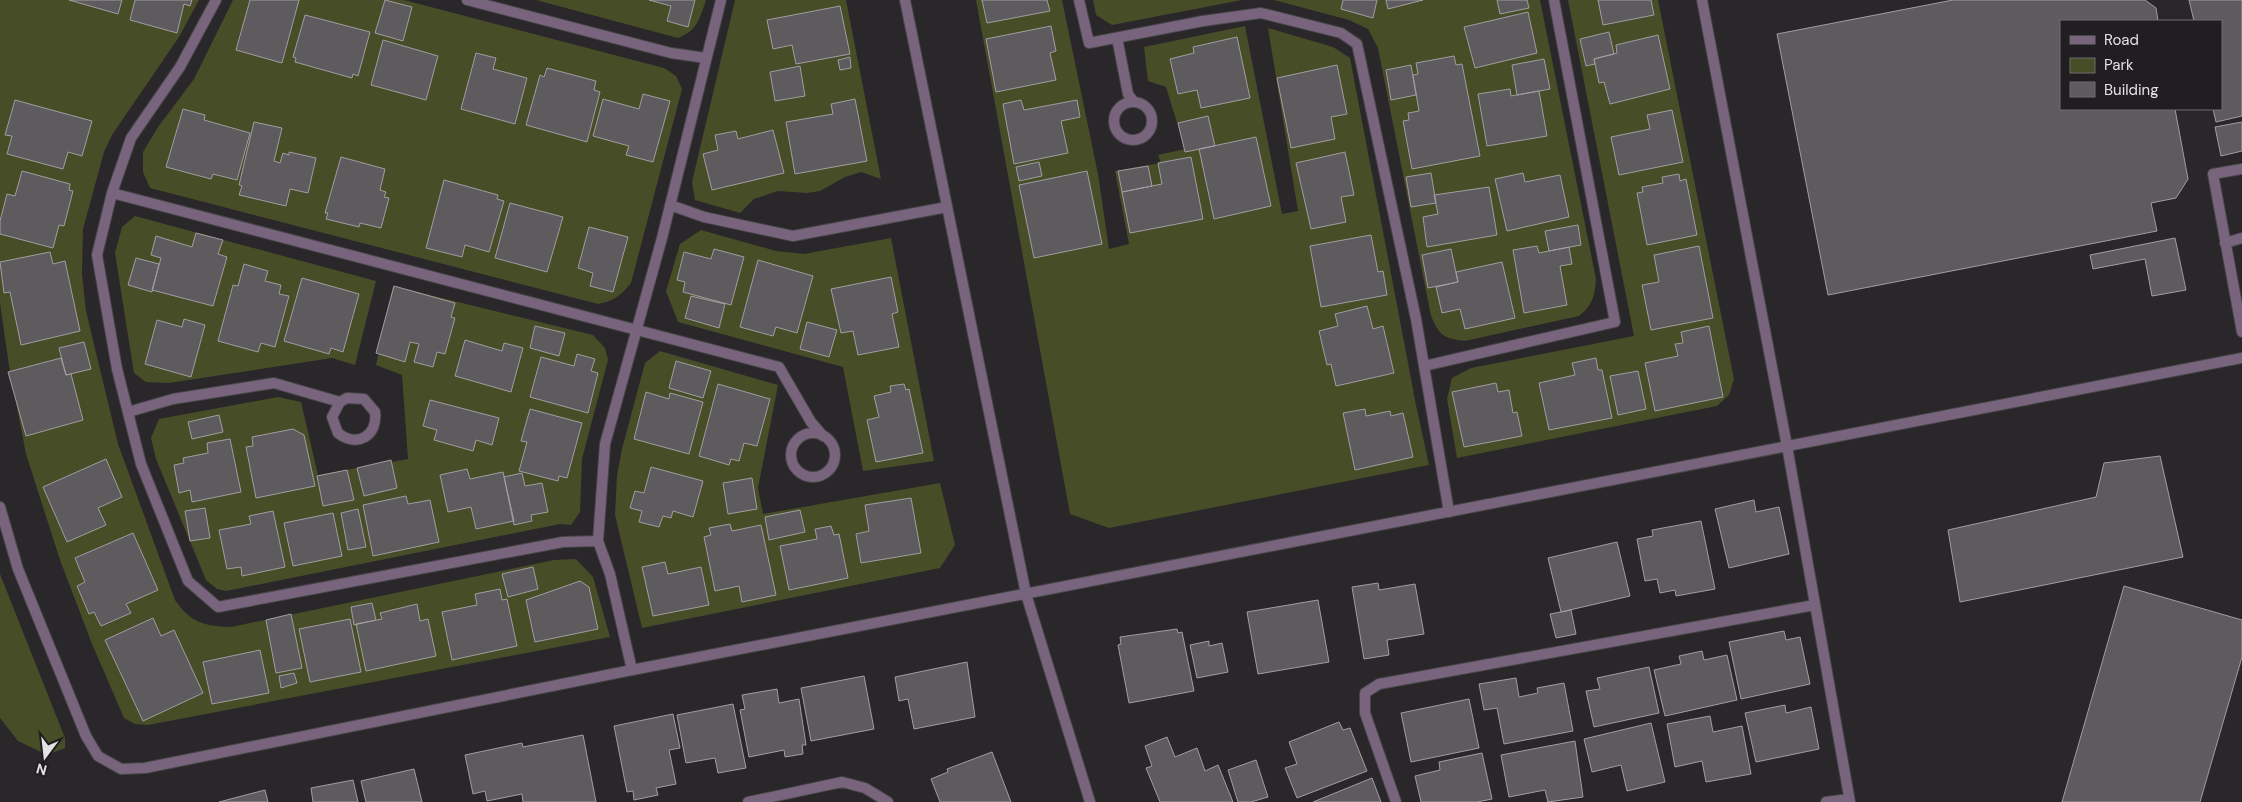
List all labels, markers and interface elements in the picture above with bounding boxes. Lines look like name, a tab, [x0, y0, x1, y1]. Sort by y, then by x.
legend	[2060, 20, 2222, 110]
text: Road	[2104, 30, 2139, 50]
text: Park	[2104, 55, 2134, 75]
text: Building	[2104, 80, 2159, 100]
north arrow	[20, 732, 70, 782]
text: N	[34, 760, 49, 780]

